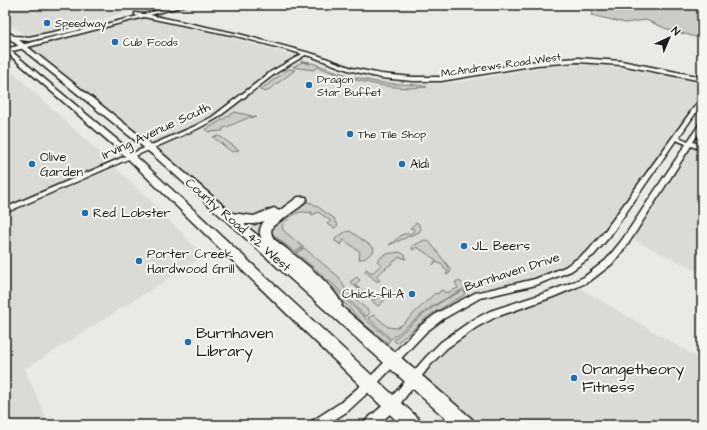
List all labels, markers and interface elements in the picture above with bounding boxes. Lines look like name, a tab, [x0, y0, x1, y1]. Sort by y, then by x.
place label: Speedway	[55, 16, 106, 32]
marker: Speedway	[42, 18, 52, 28]
north arrow	[649, 18, 689, 58]
text: N	[668, 23, 683, 39]
place label: Cub Foods	[123, 35, 179, 50]
marker: Cub Foods	[110, 37, 120, 47]
street label: McAndrews Road West	[440, 49, 563, 81]
place label: Dragon Star Buffet	[317, 72, 382, 100]
marker: Dragon Star Buffet	[304, 80, 314, 90]
street label: Irving Avenue South	[99, 98, 214, 165]
place label: The Tile Shop	[358, 127, 426, 142]
marker: The Tile Shop	[345, 129, 355, 139]
place label: Olive Garden	[40, 148, 83, 181]
place label: Aldi	[410, 155, 429, 173]
marker: Olive Garden	[27, 159, 37, 169]
marker: Aldi	[397, 159, 407, 169]
street label: County Road 42 West	[181, 174, 295, 277]
place label: Red Lobster	[93, 204, 171, 222]
marker: Red Lobster	[80, 208, 90, 218]
place label: JL Beers	[472, 237, 531, 255]
marker: JL Beers	[459, 241, 469, 251]
place label: Porter Creek Hardwood Grill	[147, 245, 235, 278]
street label: Burnhaven Drive	[462, 248, 562, 296]
marker: Porter Creek Hardwood Grill	[134, 256, 144, 266]
place label: Chick-fil-A	[342, 285, 405, 303]
marker: Chick-fil-A	[407, 289, 417, 299]
place label: Burnhaven Library	[196, 322, 273, 363]
marker: Burnhaven Library	[183, 337, 193, 347]
place label: Orangetheory Fitness	[582, 358, 684, 398]
marker: Orangetheory Fitness	[569, 373, 579, 383]

